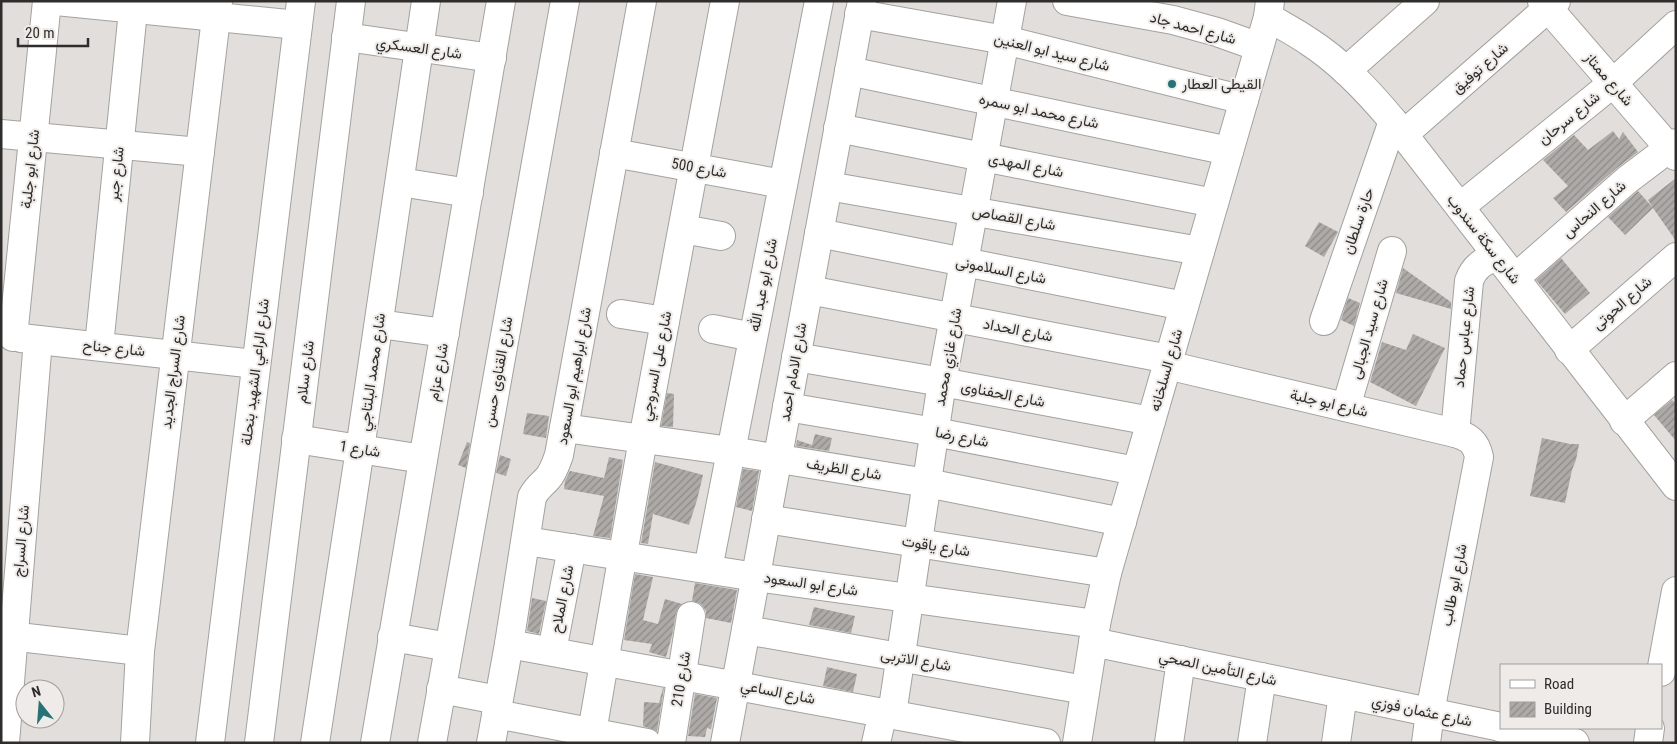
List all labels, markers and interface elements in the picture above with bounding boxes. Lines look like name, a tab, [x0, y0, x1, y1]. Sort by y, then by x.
street label: شارع احمد جاد	[1148, 8, 1238, 50]
scale bar	[18, 15, 88, 47]
text: 20 m	[25, 24, 55, 42]
street label: شارع سيد ابو العنين	[992, 29, 1112, 77]
street label: شارع العسكري	[374, 33, 463, 67]
street label: شارع توفيق	[1448, 39, 1513, 99]
street label: شارع ممتاز	[1579, 48, 1637, 111]
place label: القيطى العطار	[1181, 75, 1262, 94]
marker: القيطى العطار	[1166, 78, 1178, 90]
street label: شارع سرحان	[1535, 88, 1605, 150]
street label: شارع محمد ابو سمره	[977, 90, 1101, 134]
street label: شارع ابو جلبة	[17, 128, 45, 210]
street label: شارع جبر	[104, 146, 130, 203]
street label: شارع المهدى	[987, 149, 1065, 183]
street label: شارع 500	[670, 154, 728, 184]
street label: شارع النحاس	[1559, 176, 1631, 243]
street label: حارة سلطان	[1338, 185, 1378, 257]
street label: شارع سكة سندوب	[1442, 191, 1525, 289]
street label: شارع القصاص	[971, 202, 1057, 236]
street label: شارع ابو عبد الله	[745, 237, 783, 334]
street label: شارع السلامونى	[954, 252, 1048, 290]
street label: شارع الحوتى	[1589, 272, 1657, 335]
street label: شارع سيد الجبالى	[1346, 277, 1394, 382]
street label: شارع عباس حماد	[1450, 285, 1480, 389]
street label: شارع الراعي الشهيد بنحلة	[237, 297, 277, 447]
street label: شارع ابراهيم ابو السعود	[553, 306, 597, 447]
street label: شارع غازي محمد	[931, 306, 969, 408]
street label: شارع على السروجي	[636, 309, 679, 423]
street label: شارع محمد البلتاجي	[355, 312, 393, 433]
street label: شارع السراج الجديد	[157, 314, 191, 430]
street label: شارع الحداد	[981, 314, 1054, 348]
street label: شارع القناوى حسن	[479, 315, 519, 429]
street label: شارع الامام احمد	[775, 321, 813, 423]
street label: شارع السلخانه	[1146, 326, 1188, 414]
street label: شارع جناح	[82, 336, 146, 362]
street label: شارع سلام	[292, 339, 320, 405]
street label: شارع عزام	[424, 341, 454, 403]
street label: شارع الحفناوى	[959, 377, 1047, 413]
street label: شارع ابو جلبة	[1288, 385, 1370, 423]
street label: شارع رضا	[933, 423, 990, 453]
street label: شارع 1	[338, 437, 382, 463]
street label: شارع الظريف	[805, 454, 883, 486]
street label: شارع السراج	[9, 504, 35, 578]
street label: شارع ياقوت	[900, 532, 972, 562]
street label: شارع ابو طالب	[1437, 542, 1473, 628]
street label: شارع الملاح	[547, 563, 579, 635]
street label: شارع ابو السعود	[763, 569, 859, 601]
street label: شارع الاتربى	[879, 645, 953, 677]
street label: شارع التأمين الصحي	[1157, 647, 1279, 693]
street label: شارع 210	[668, 650, 696, 708]
legend	[1500, 664, 1662, 729]
text: Road	[1544, 675, 1574, 693]
street label: شارع الساعي	[738, 676, 817, 712]
north arrow	[15, 679, 65, 729]
text: N	[30, 683, 43, 700]
street label: شارع عثمان فوزي	[1369, 692, 1474, 734]
text: Building	[1544, 700, 1592, 718]

